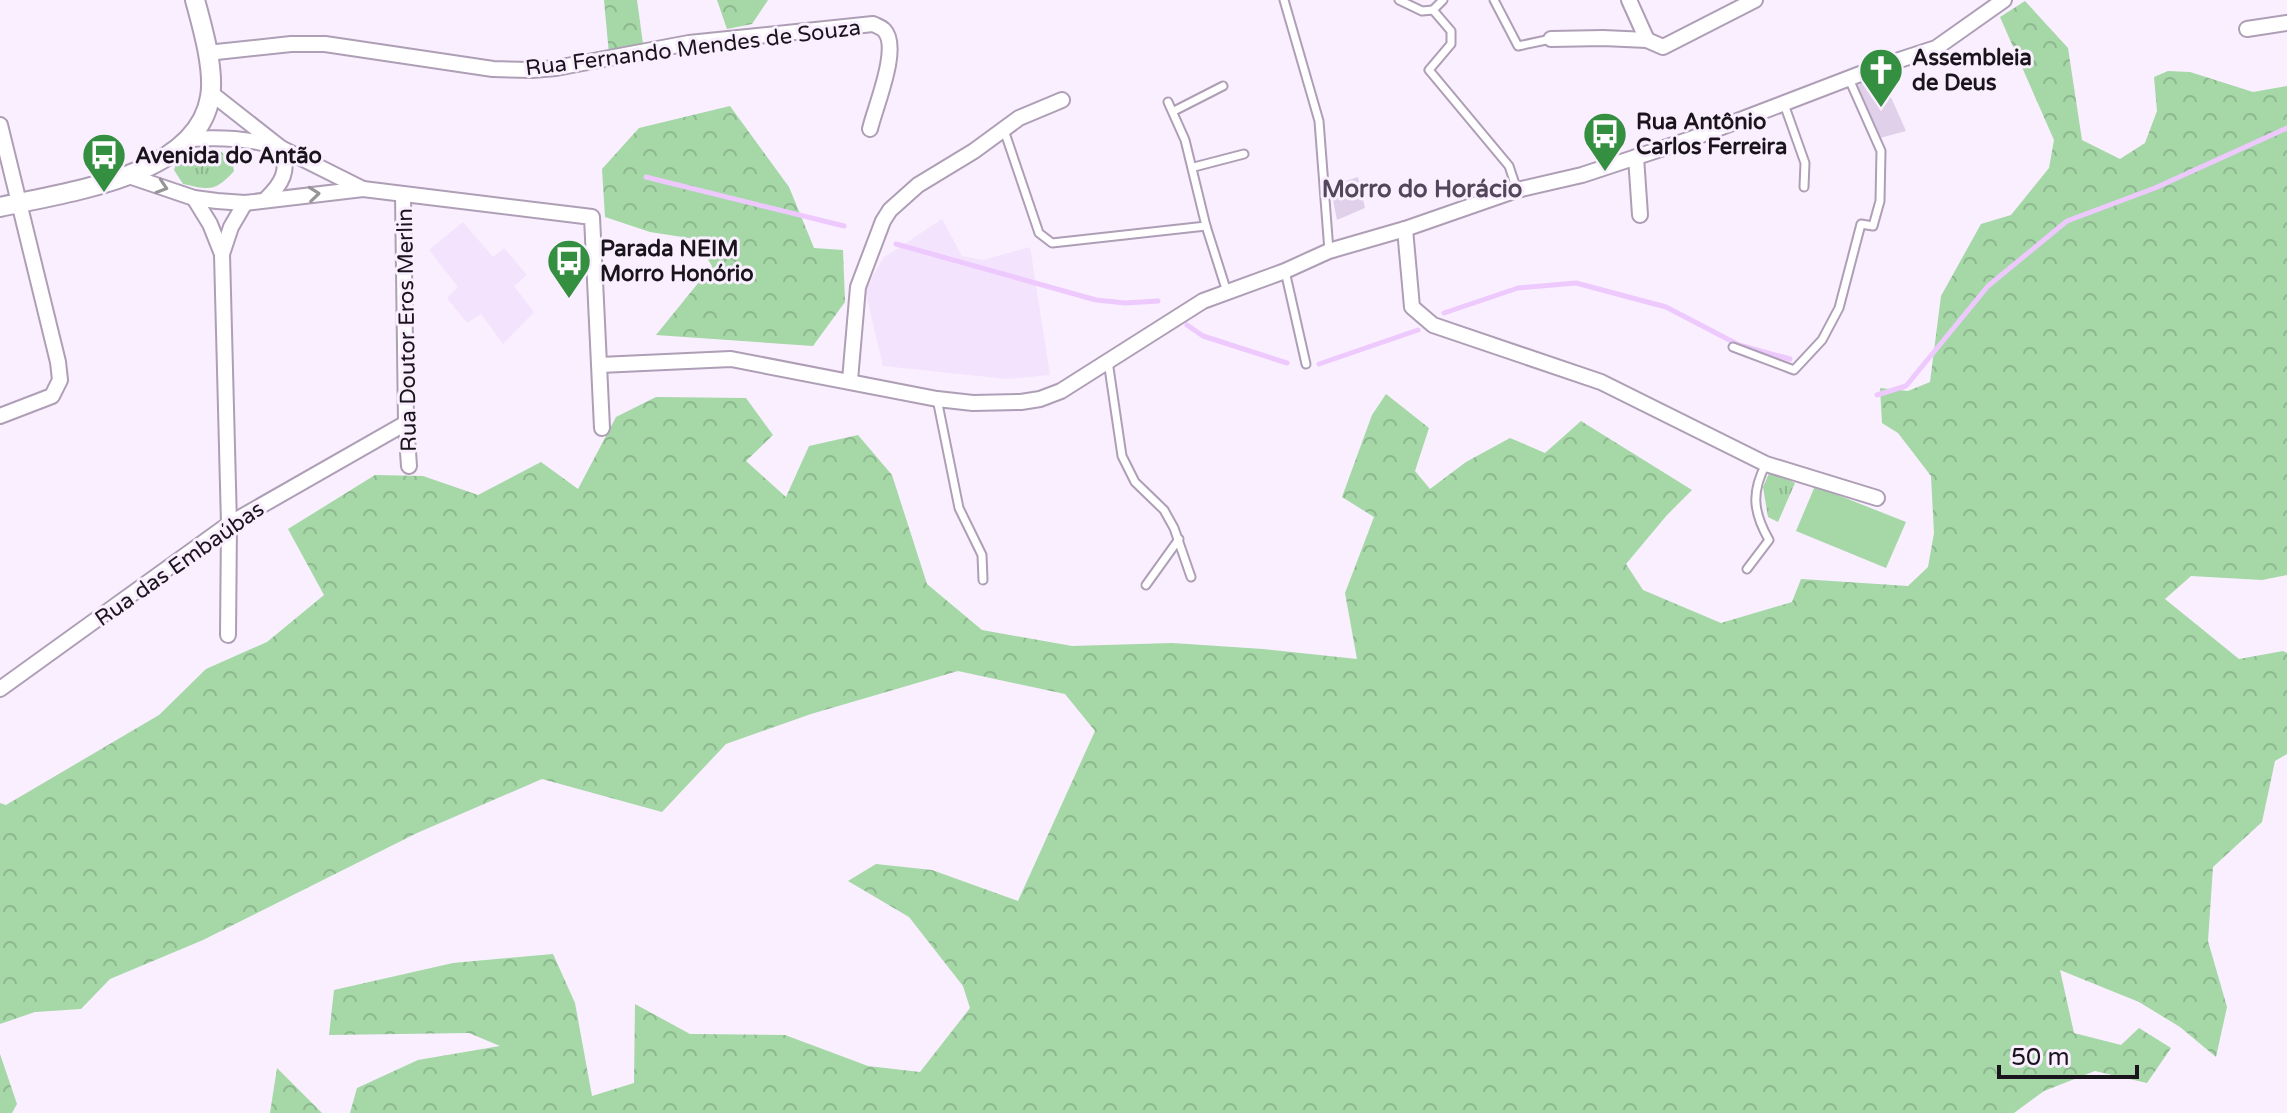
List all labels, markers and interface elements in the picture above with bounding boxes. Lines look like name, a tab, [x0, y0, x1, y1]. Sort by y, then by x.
street label: Rua Fernando Mendes de Souza	[524, 15, 862, 81]
place label: Assembleia de Deus	[1912, 45, 2032, 96]
church icon: Assembleia de Deus	[1857, 46, 1905, 109]
place label: Rua Antônio Carlos Ferreira	[1636, 109, 1787, 160]
bus stop icon: Rua Antônio Carlos Ferreira	[1581, 110, 1629, 173]
bus stop icon: Avenida do Antão	[80, 131, 128, 194]
place label: Avenida do Antão	[135, 143, 322, 169]
district label: Morro do Horácio	[1322, 175, 1522, 204]
one-way arrow	[154, 177, 168, 193]
one-way arrow	[308, 186, 321, 203]
street label: Rua Doutor Eros Merlin	[392, 208, 422, 452]
place label: Parada NEIM Morro Honório	[600, 236, 754, 287]
bus stop icon: Parada NEIM Morro Honório	[545, 237, 593, 300]
street label: Rua das Embaúbas	[90, 496, 269, 632]
scale bar	[1999, 1029, 2137, 1079]
text: 50 m	[2011, 1043, 2069, 1072]

